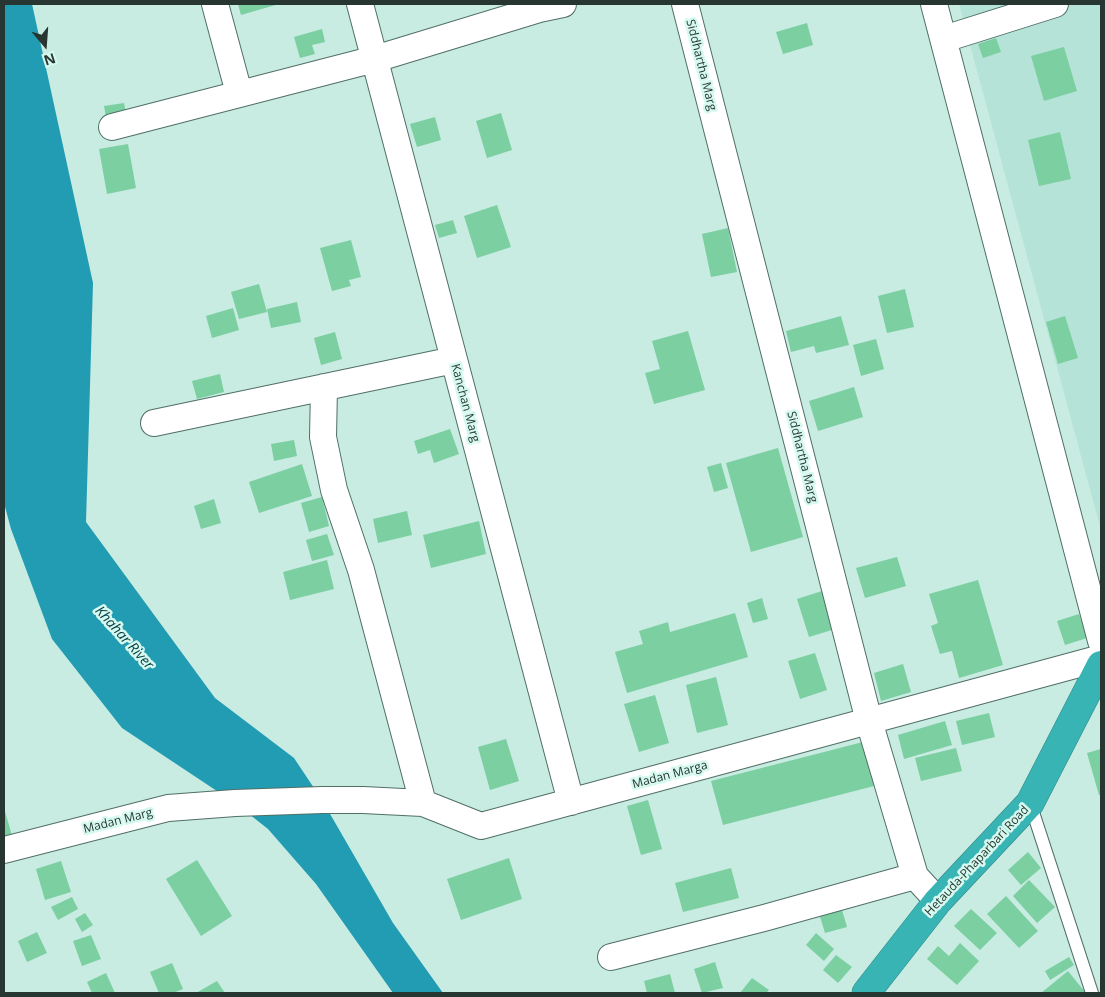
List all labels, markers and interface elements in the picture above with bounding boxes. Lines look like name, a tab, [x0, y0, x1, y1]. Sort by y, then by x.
street label: Siddhartha Marg	[683, 18, 719, 112]
north arrow	[20, 20, 70, 70]
text: N	[41, 49, 58, 71]
street label: Kanchan Marg	[448, 362, 482, 444]
street label: Siddhartha Marg	[784, 410, 820, 504]
water label: Khahar River	[91, 603, 157, 673]
street label: Madan Marga	[631, 758, 709, 792]
street label: Hetauda-Phaparbari Road	[922, 803, 1032, 919]
street label: Madan Marg	[82, 805, 154, 837]

